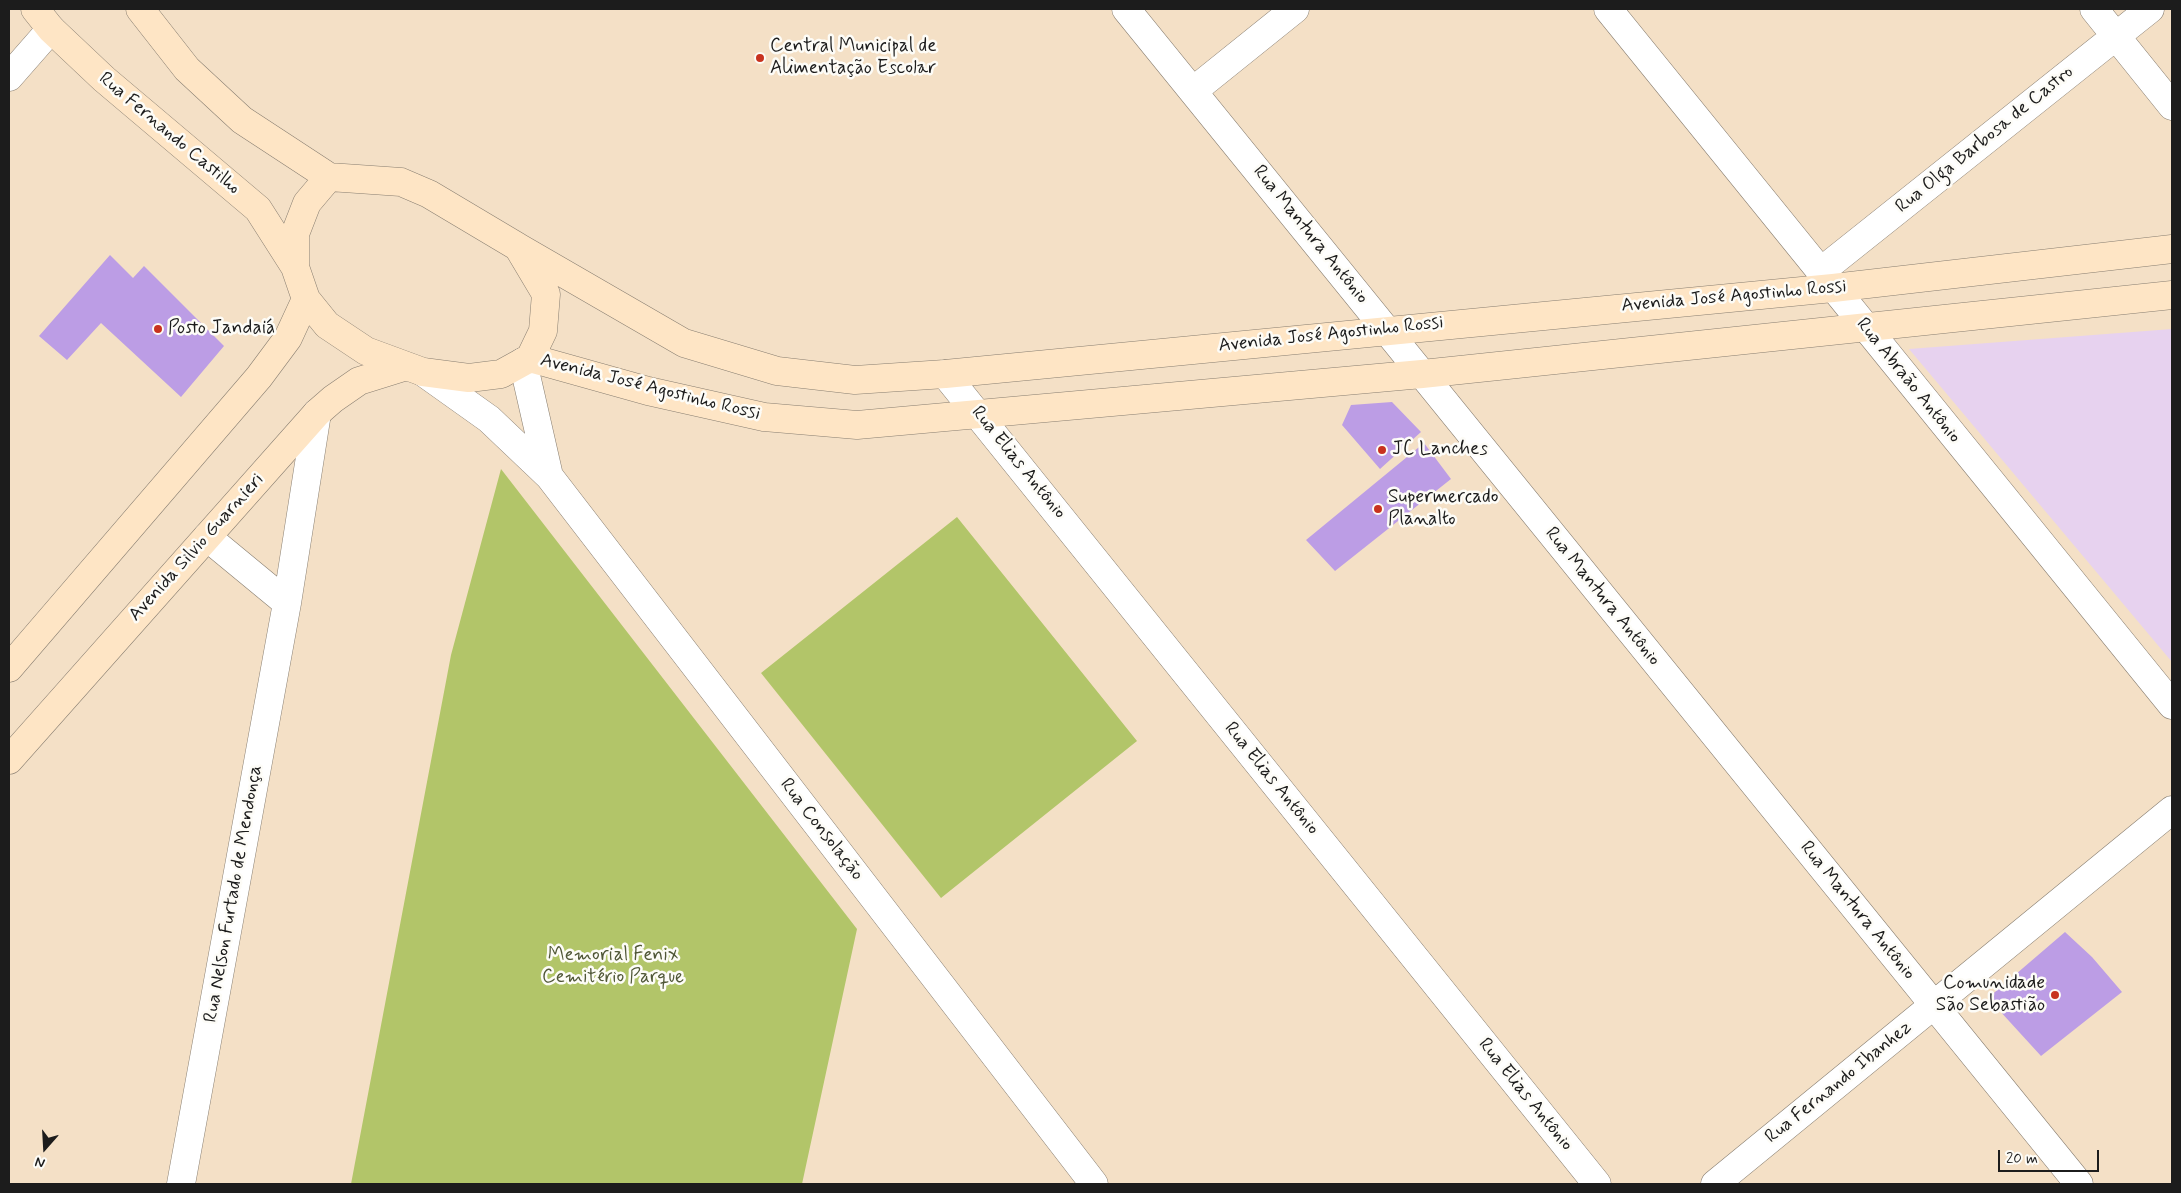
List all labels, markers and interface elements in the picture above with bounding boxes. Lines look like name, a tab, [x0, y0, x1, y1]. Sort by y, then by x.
place label: Central Municipal de Alimentação Escolar	[770, 36, 937, 80]
marker: Central Municipal de Alimentação Escolar	[754, 52, 766, 64]
street label: Rua Olga Barbosa de Castro	[1891, 61, 2079, 219]
street label: Rua Fernando Castilho	[93, 68, 245, 200]
street label: Rua Mantura Antônio	[1247, 161, 1373, 309]
street label: Avenida José Agostinho Rossi	[1620, 276, 1848, 318]
street label: Avenida José Agostinho Rossi	[1217, 312, 1445, 358]
street label: Rua Abraão Antônio	[1851, 314, 1965, 448]
place label: Posto Jandaiá	[168, 318, 275, 340]
marker: Posto Jandaiá	[152, 323, 164, 335]
street label: Avenida José Agostinho Rossi	[538, 350, 762, 426]
street label: Rua Elias Antônio	[966, 402, 1070, 524]
place label: JC Lanches	[1392, 439, 1488, 461]
marker: JC Lanches	[1376, 444, 1388, 456]
street label: Avenida Silvio Guarnieri	[125, 469, 269, 627]
place label: Supermercado Planalto	[1388, 487, 1498, 531]
marker: Supermercado Planalto	[1372, 503, 1384, 515]
street label: Rua Mantura Antônio	[1539, 523, 1665, 671]
street label: Rua Elias Antônio	[1219, 718, 1323, 840]
street label: Rua Nelson Furtado de Mendonça	[200, 764, 268, 1024]
street label: Rua Consolação	[774, 774, 868, 886]
street label: Rua Mantura Antônio	[1794, 837, 1920, 985]
park label: Memorial Fenix Cemitério Parque	[542, 945, 684, 989]
place label: Comunidade São Sebastião	[1936, 973, 2045, 1017]
marker: Comunidade São Sebastião	[2049, 989, 2061, 1001]
street label: Rua Fernando Ibanhez	[1761, 1017, 1917, 1149]
street label: Rua Elias Antônio	[1473, 1034, 1577, 1156]
north arrow	[20, 1123, 70, 1173]
scale bar	[2001, 1140, 2102, 1172]
text: 20 m	[2006, 1149, 2038, 1169]
text: N	[33, 1152, 47, 1172]

